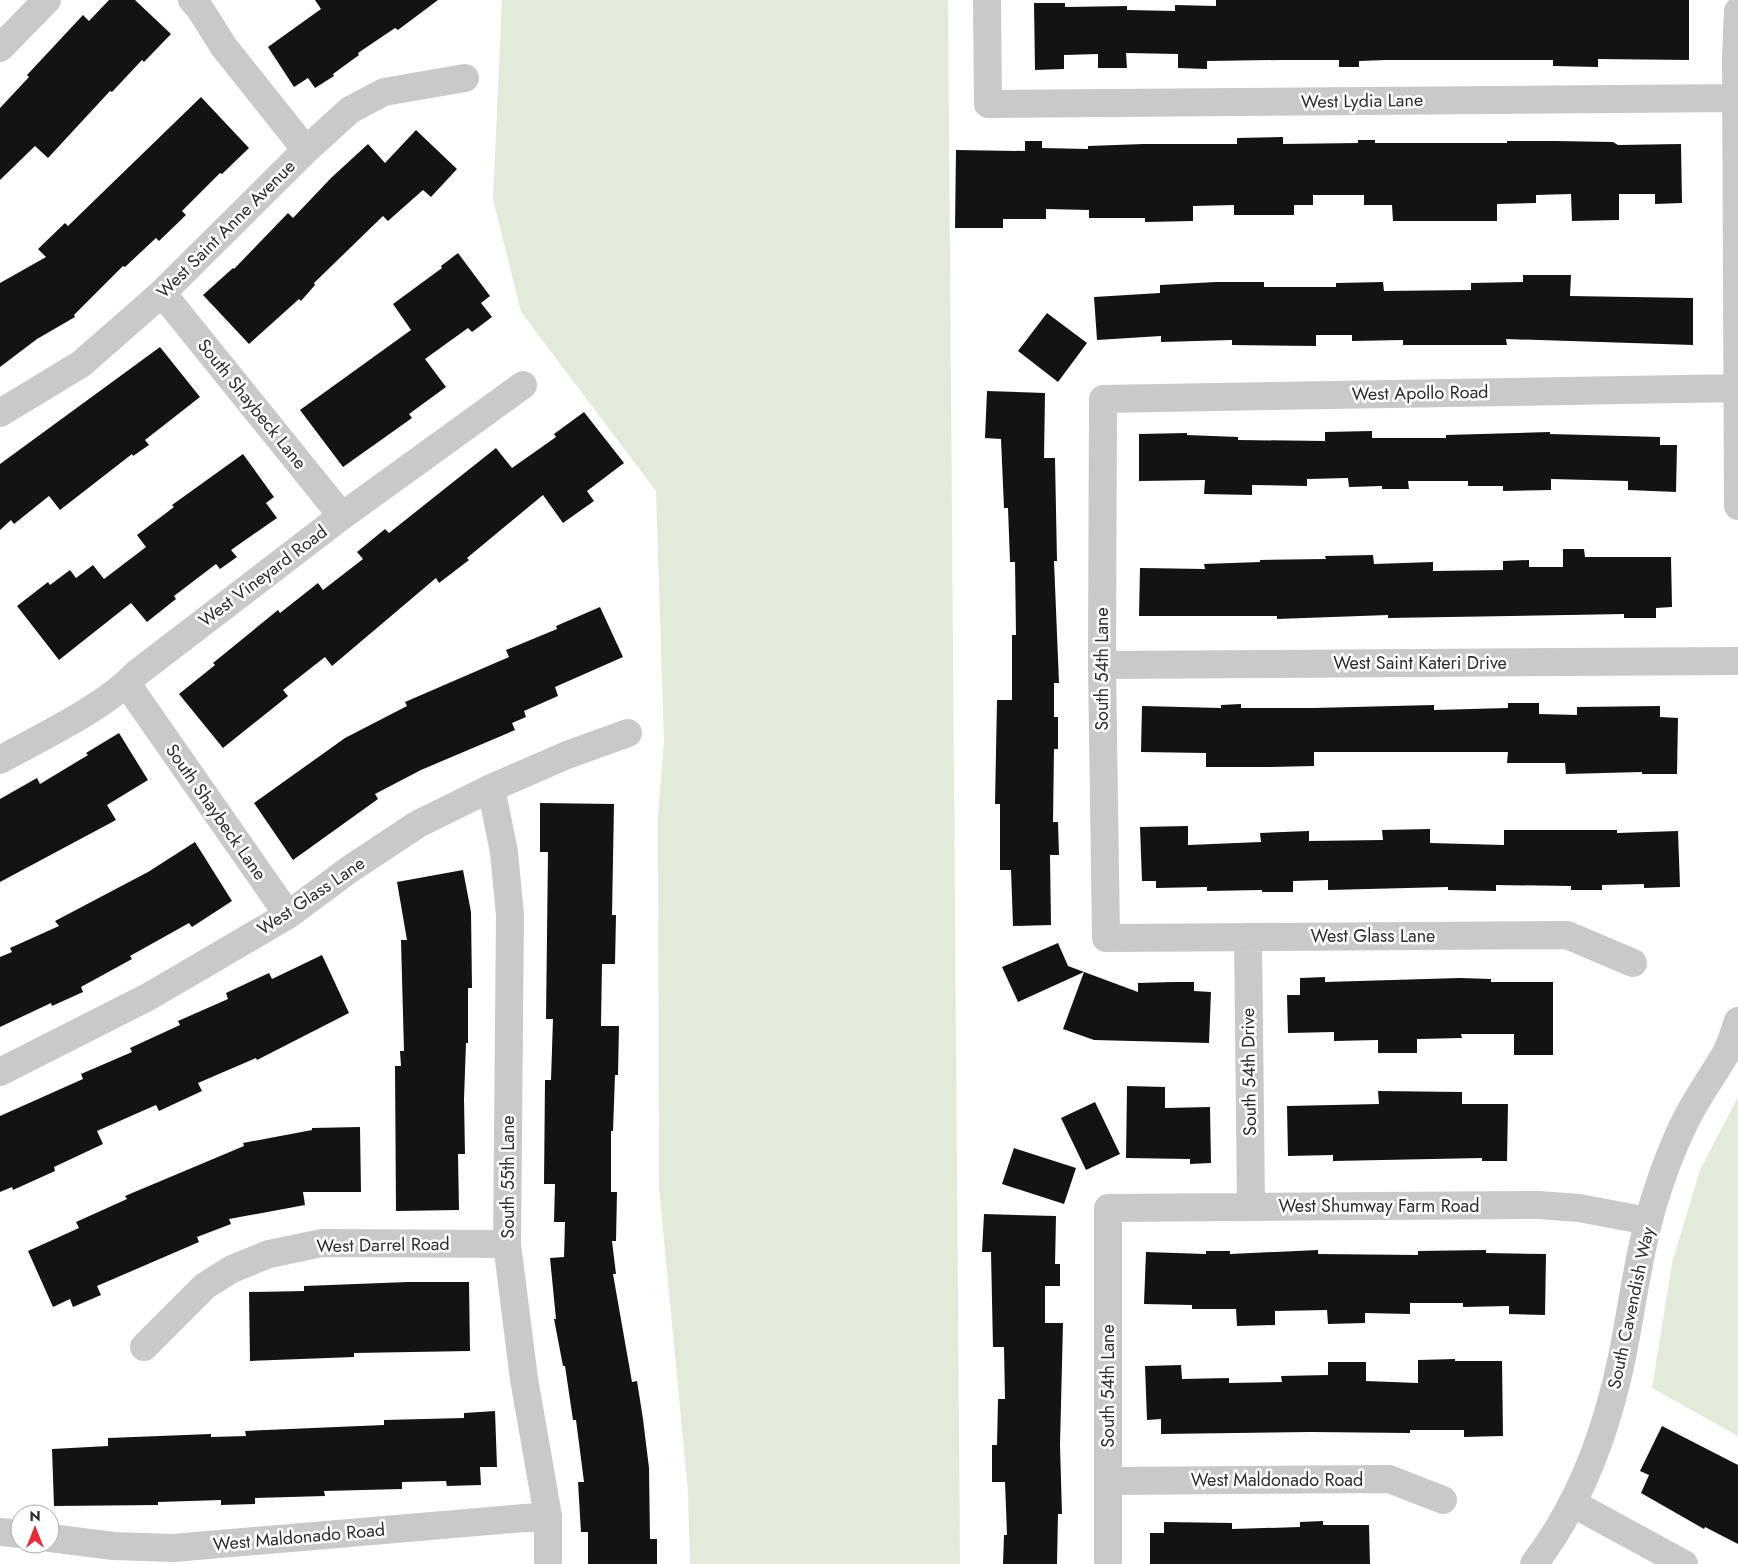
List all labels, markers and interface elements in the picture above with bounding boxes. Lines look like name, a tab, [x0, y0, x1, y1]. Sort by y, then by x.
street label: West Lydia Lane	[1301, 87, 1423, 115]
street label: West Saint Anne Avenue	[151, 154, 301, 304]
street label: South Shaybeck Lane	[191, 333, 313, 475]
street label: West Apollo Road	[1351, 379, 1489, 407]
street label: West Vineyard Road	[193, 519, 333, 633]
street label: South 54th Lane	[1089, 607, 1115, 731]
street label: West Saint Kateri Drive	[1333, 650, 1507, 676]
street label: South Shaybeck Lane	[159, 739, 273, 885]
street label: West Glass Lane	[252, 850, 370, 942]
street label: West Glass Lane	[1311, 923, 1435, 949]
street label: South 54th Drive	[1235, 1008, 1263, 1136]
street label: South 55th Lane	[495, 1115, 521, 1239]
street label: West Shumway Farm Road	[1278, 1193, 1480, 1219]
street label: South Cavendish Way	[1601, 1224, 1661, 1391]
street label: West Darrel Road	[316, 1231, 450, 1259]
street label: South 54th Lane	[1095, 1324, 1121, 1448]
street label: West Maldonado Road	[1191, 1467, 1363, 1493]
north arrow	[10, 1504, 60, 1554]
text: N	[29, 1506, 41, 1526]
street label: West Maldonado Road	[212, 1517, 386, 1557]

